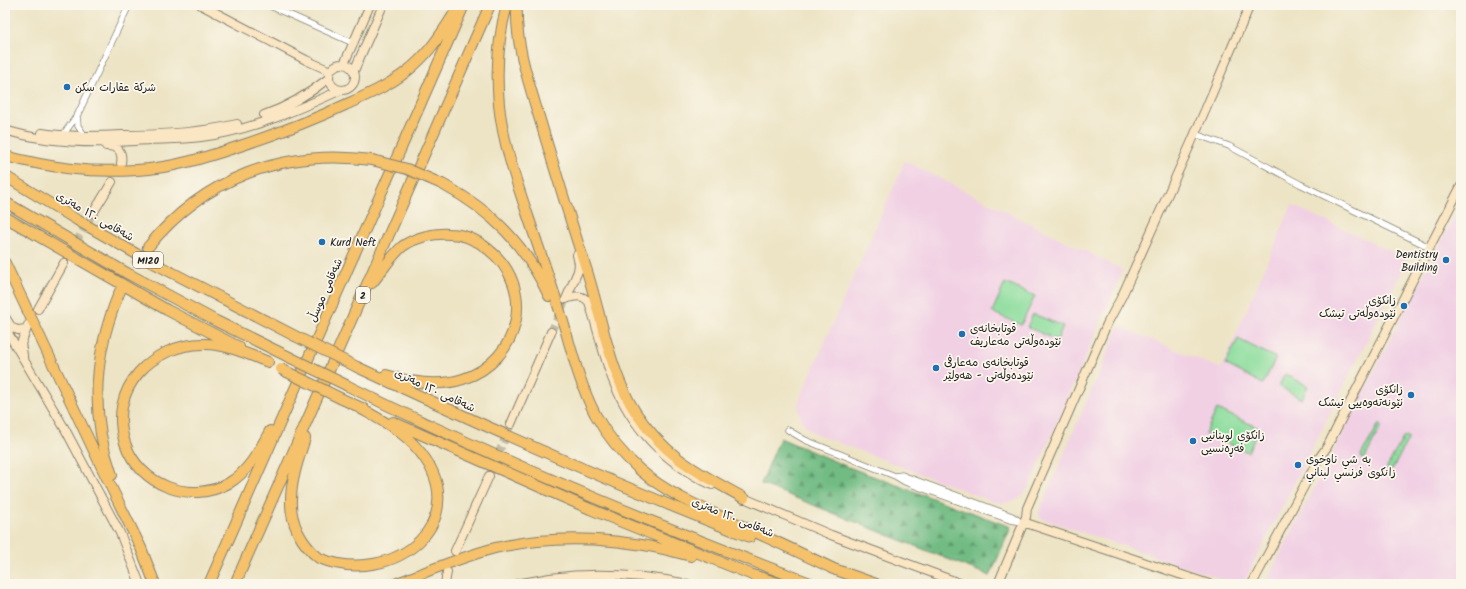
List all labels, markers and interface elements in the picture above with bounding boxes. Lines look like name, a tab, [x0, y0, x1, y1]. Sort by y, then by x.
place label: شركة عقارات سكن	[75, 79, 156, 97]
marker: شركة عقارات سكن	[62, 82, 72, 92]
street label: شەقامی ١٢٠ مەتری	[52, 187, 137, 247]
place label: Kurd Neft	[330, 234, 377, 252]
marker: Kurd Neft	[317, 237, 327, 247]
place label: Dentistry Building	[1395, 246, 1439, 277]
road number: M120	[133, 252, 163, 268]
marker: Dentistry Building	[1441, 255, 1451, 265]
street label: شەقامی موسڵ	[304, 256, 348, 325]
road number: 2	[356, 287, 370, 303]
place label: زانکۆی نێودەوڵەتی تیشک	[1319, 292, 1396, 323]
marker: زانکۆی نێودەوڵەتی تیشک	[1399, 301, 1409, 311]
place label: قوتابخانەی نێودەوڵەتی مەعاریف	[970, 320, 1061, 351]
marker: قوتابخانەی نێودەوڵەتی مەعاریف	[957, 329, 967, 339]
place label: قوتابخانەی مەعارفی نێودەوڵەتی - هەولێر	[943, 354, 1034, 385]
marker: قوتابخانەی مەعارفی نێودەوڵەتی - هەولێر	[931, 363, 941, 373]
street label: شەقامی ١٢٠ مەتری	[391, 364, 478, 418]
place label: زانکۆی نێونەتەوەییی تیشک	[1318, 381, 1403, 412]
marker: زانکۆی نێونەتەوەییی تیشک	[1406, 390, 1416, 400]
place label: زانکۆی لوبنانیی فەڕەنسیی	[1201, 427, 1265, 458]
marker: زانکۆی لوبنانیی فەڕەنسیی	[1188, 436, 1198, 446]
place label: به شي ناوخوى زانكوى فرنسي لبناني	[1306, 451, 1396, 483]
marker: به شي ناوخوى زانكوى فرنسي لبناني	[1293, 460, 1303, 470]
street label: شەقامی ١٢٠ مەتری	[689, 493, 776, 543]

